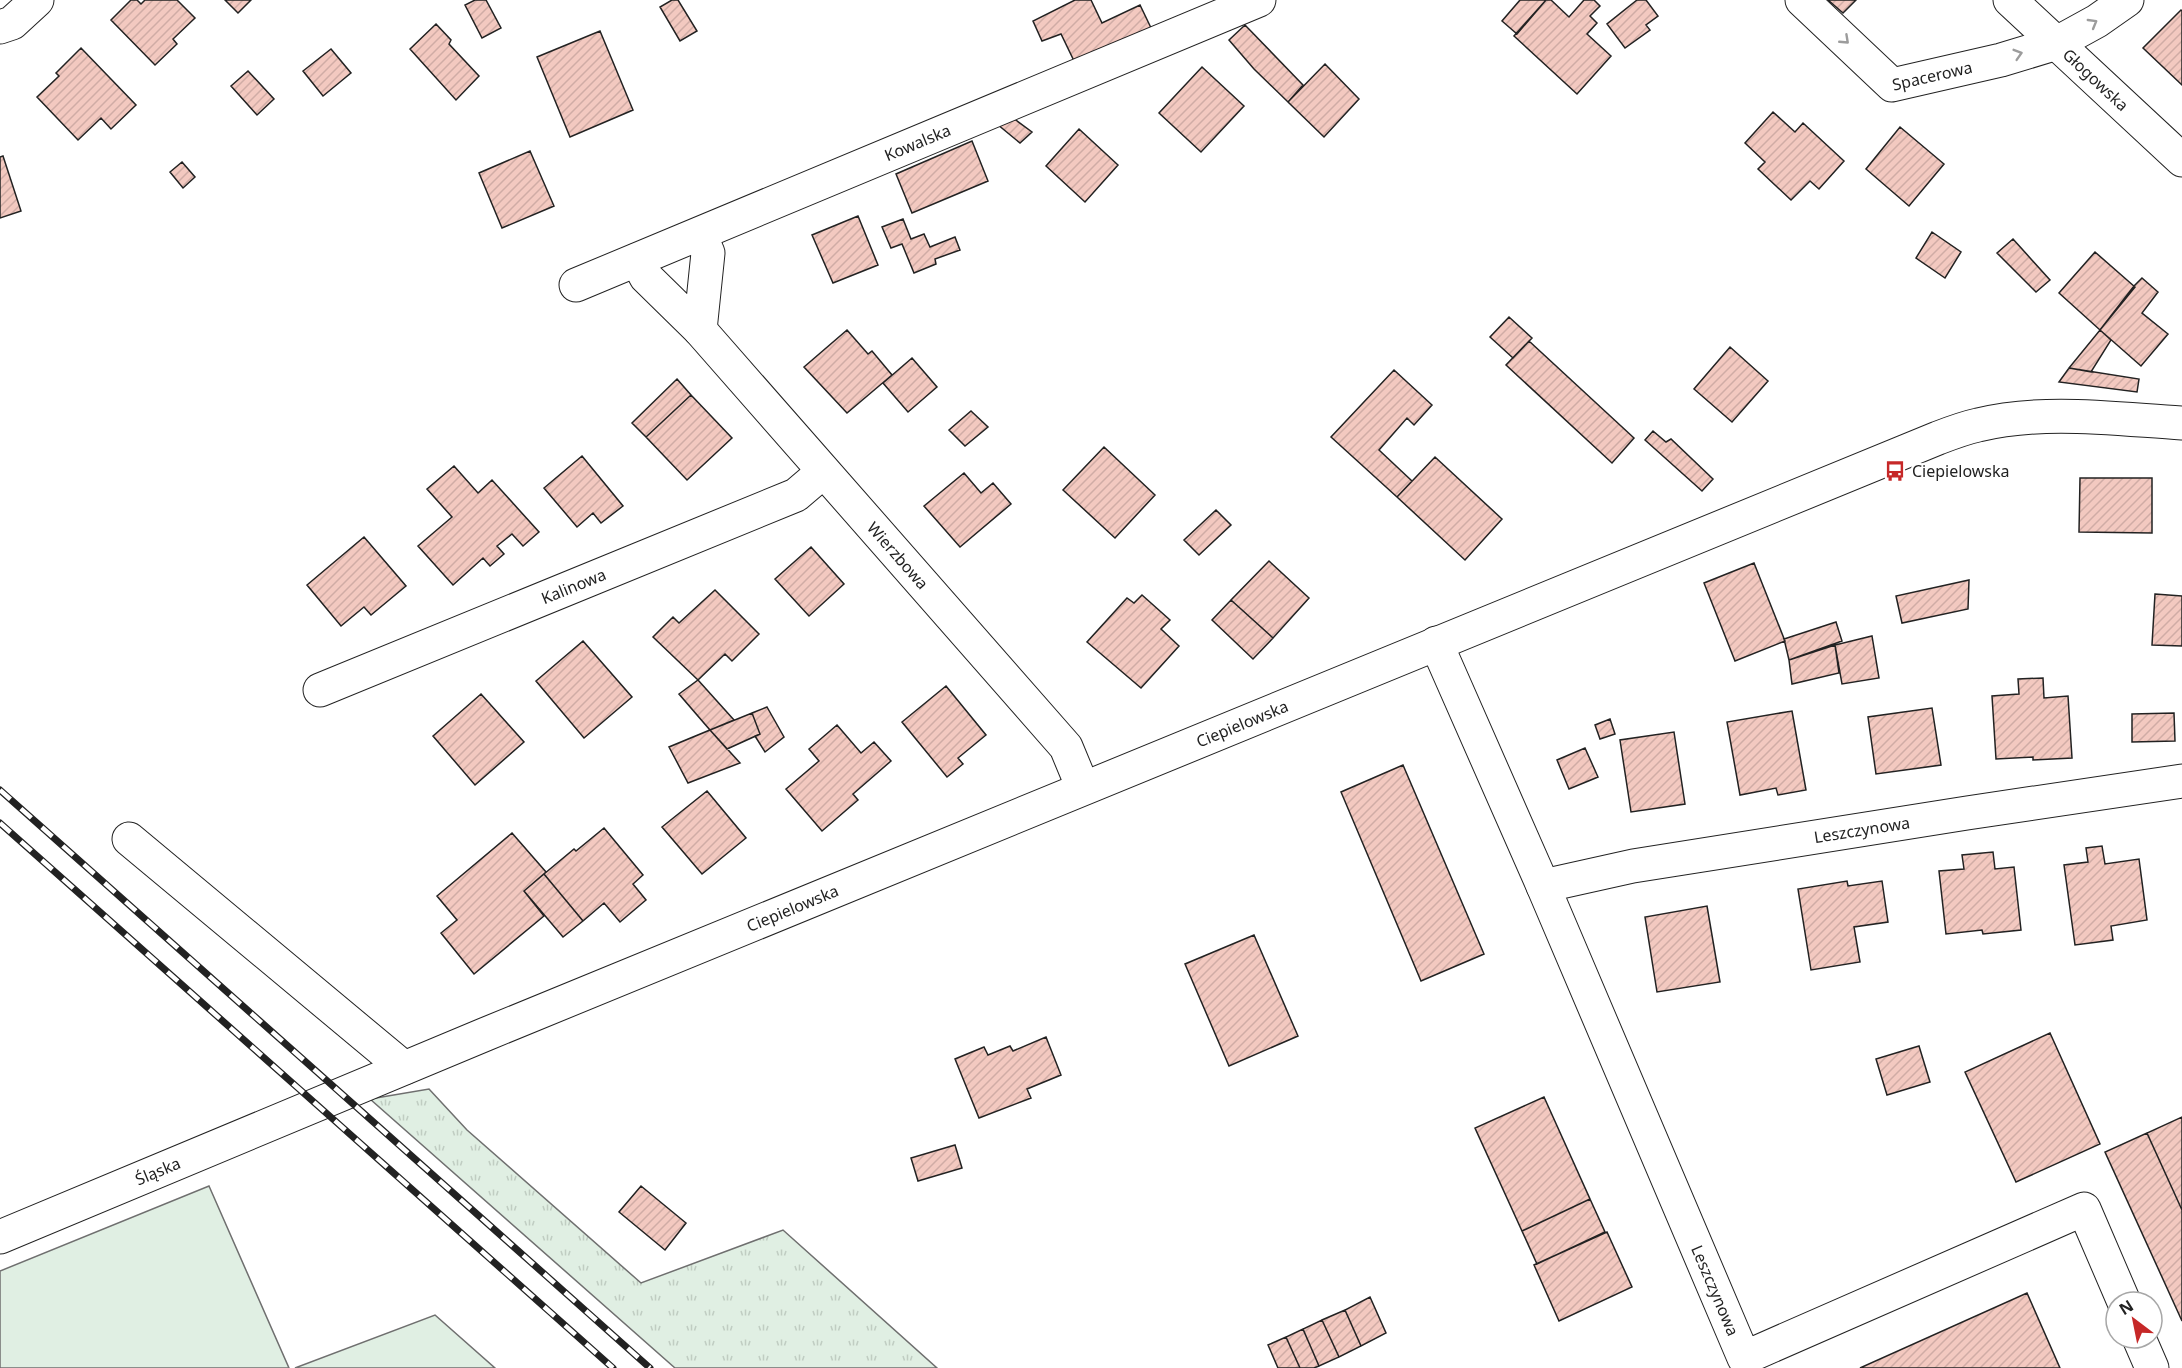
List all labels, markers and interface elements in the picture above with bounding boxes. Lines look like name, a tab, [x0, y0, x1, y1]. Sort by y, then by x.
one-way arrow	[2087, 19, 2097, 30]
one-way arrow	[1838, 33, 1848, 44]
street label: Głogowska	[2058, 44, 2133, 116]
one-way arrow	[2013, 49, 2023, 61]
street label: Spacerowa	[1890, 56, 1974, 96]
street label: Kowalska	[881, 119, 954, 166]
bus stop icon: Ciepielowska	[1883, 459, 1907, 483]
place label: Ciepielowska	[1912, 460, 2010, 482]
street label: Wierzbowa	[862, 517, 934, 594]
street label: Kalinowa	[538, 563, 609, 609]
street label: Ciepielowska	[1193, 695, 1291, 752]
street label: Leszczynowa	[1812, 811, 1911, 848]
street label: Ciepielowska	[743, 879, 842, 937]
street label: Śląska	[132, 1152, 184, 1190]
street label: Leszczynowa	[1686, 1241, 1744, 1339]
north arrow	[2104, 1290, 2164, 1350]
text: N	[2115, 1295, 2137, 1320]

